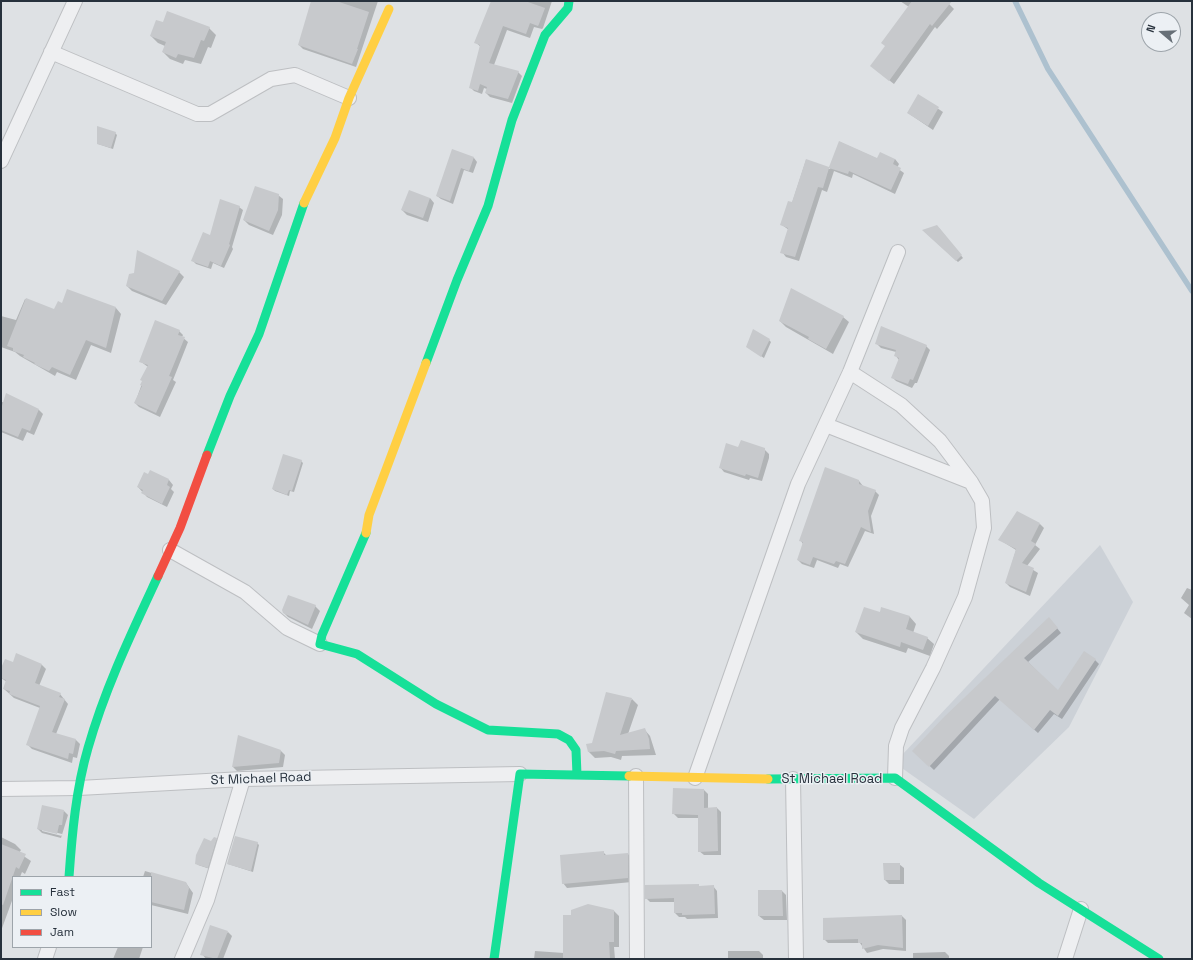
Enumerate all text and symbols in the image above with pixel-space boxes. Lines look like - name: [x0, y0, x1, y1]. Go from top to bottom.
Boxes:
- north arrow: [1141, 12, 1181, 52]
- text: N: [1143, 23, 1158, 34]
- street label: St Michael Road: [210, 769, 312, 789]
- street label: St Michael Road: [782, 771, 882, 787]
- legend: [12, 876, 152, 948]
- text: Fast: [50, 884, 75, 900]
- text: Slow: [50, 904, 77, 920]
- text: Jam: [50, 924, 74, 940]

